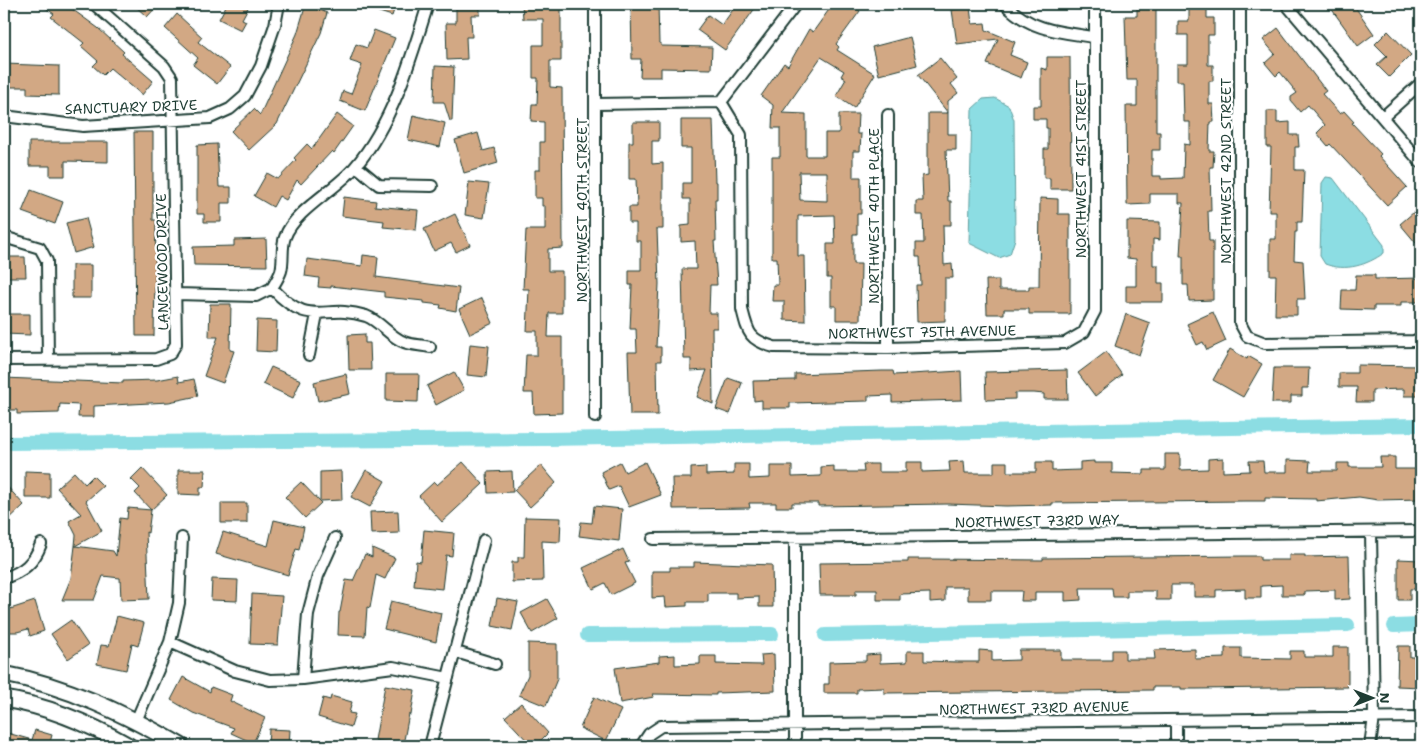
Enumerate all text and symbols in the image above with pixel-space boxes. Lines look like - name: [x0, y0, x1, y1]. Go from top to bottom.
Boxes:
- street label: NORTHWEST 42ND STREET: [1217, 78, 1235, 264]
- street label: NORTHWEST 41ST STREET: [1072, 79, 1090, 258]
- street label: SANCTUARY DRIVE: [64, 96, 198, 118]
- street label: NORTHWEST 40TH STREET: [573, 117, 591, 302]
- street label: NORTHWEST 40TH PLACE: [865, 128, 883, 304]
- street label: LANCEWOOD DRIVE: [152, 193, 172, 331]
- street label: NORTHWEST 75TH AVENUE: [828, 321, 1017, 343]
- street label: NORTHWEST 73RD WAY: [954, 511, 1120, 531]
- north arrow: [1348, 672, 1398, 722]
- text: N: [1376, 692, 1394, 704]
- street label: NORTHWEST 73RD AVENUE: [939, 697, 1129, 719]

